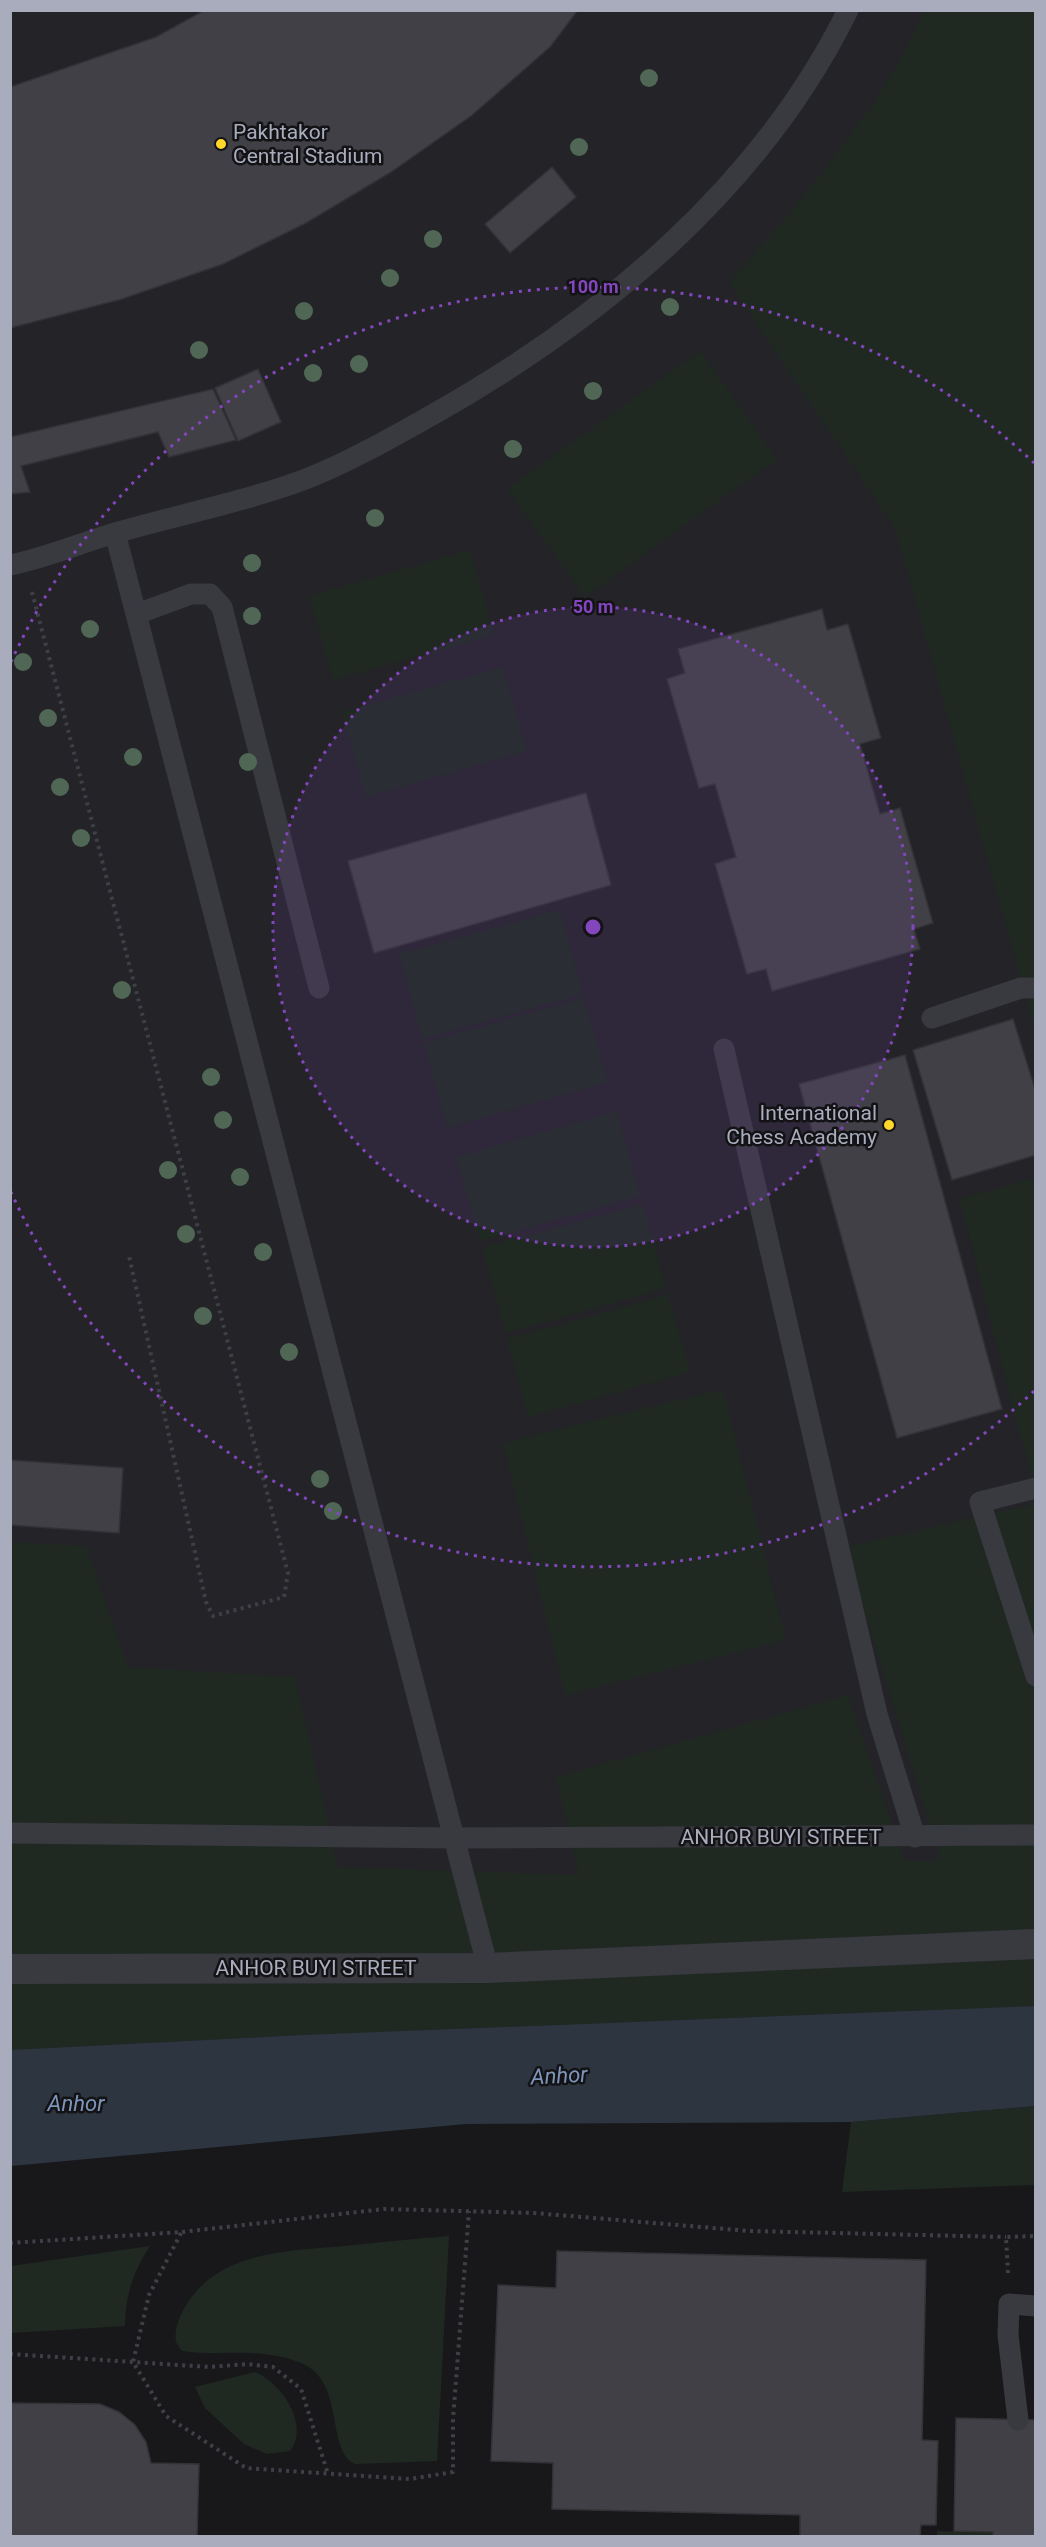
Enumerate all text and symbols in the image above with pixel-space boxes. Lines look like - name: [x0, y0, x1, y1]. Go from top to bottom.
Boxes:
- place label: Pakhtakor Central Stadium: [233, 120, 382, 168]
- marker: Pakhtakor Central Stadium: [214, 137, 228, 151]
- text: 100 m: [567, 276, 619, 297]
- text: 50 m: [573, 596, 613, 617]
- centre of rings: [583, 917, 603, 937]
- place label: International Chess Academy: [726, 1101, 877, 1149]
- marker: International Chess Academy: [882, 1118, 896, 1132]
- street label: ANHOR BUYI STREET: [680, 1825, 882, 1849]
- street label: ANHOR BUYI STREET: [215, 1956, 417, 1980]
- water label: Anhor: [529, 2061, 589, 2090]
- water label: Anhor: [47, 2091, 105, 2116]

